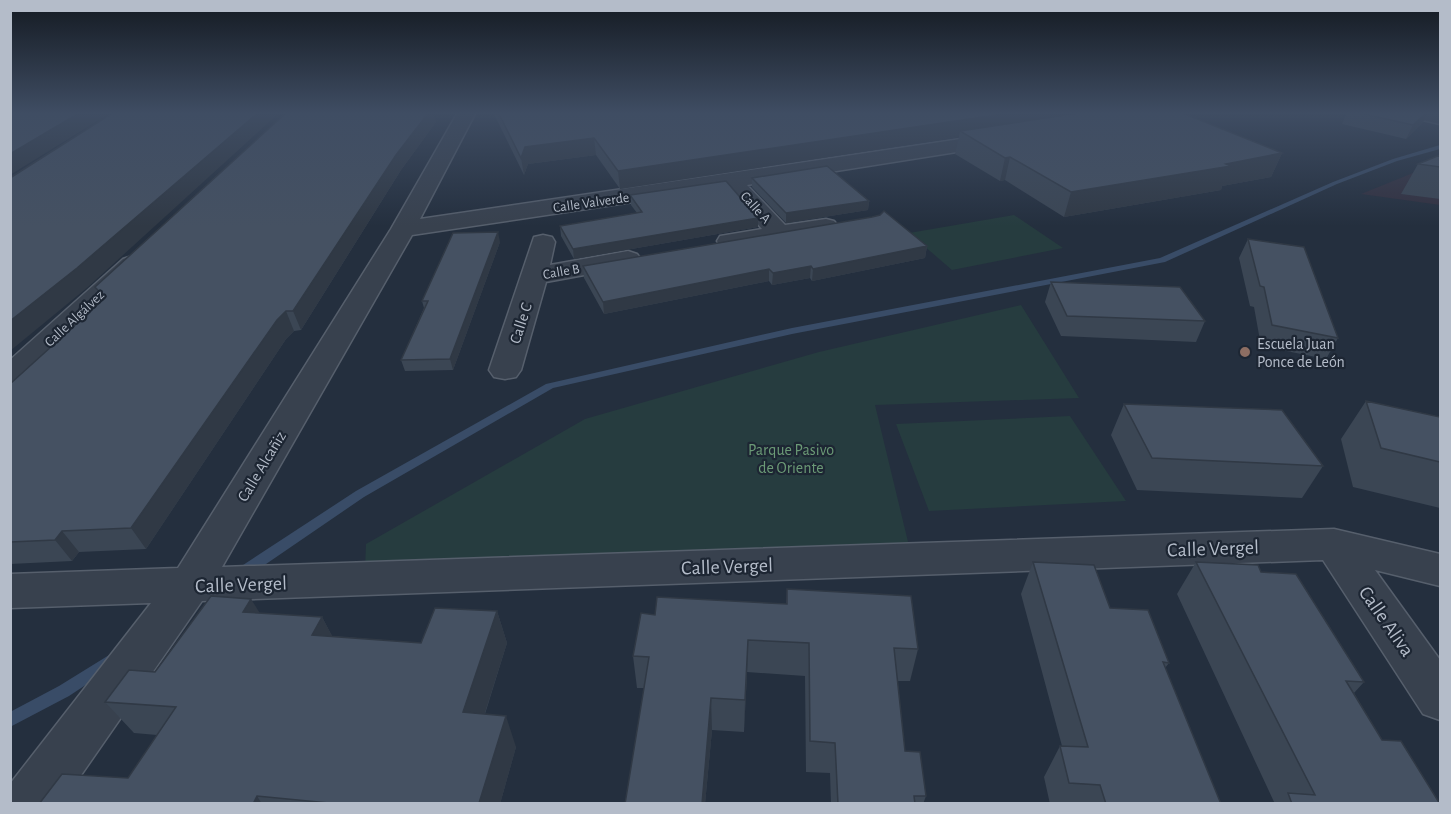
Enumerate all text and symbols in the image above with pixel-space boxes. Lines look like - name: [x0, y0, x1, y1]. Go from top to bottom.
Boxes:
- street label: Calle A: [737, 189, 773, 226]
- street label: Calle Valverde: [552, 191, 630, 215]
- street label: Calle B: [542, 262, 581, 282]
- street label: Calle Algálvez: [42, 288, 107, 350]
- street label: Calle C: [507, 301, 535, 346]
- place label: Escuela Juan Ponce de León: [1257, 336, 1345, 370]
- marker: Escuela Juan Ponce de León: [1238, 345, 1252, 359]
- street label: Calle Alcañiz: [235, 428, 289, 504]
- park label: Parque Pasivo de Oriente: [748, 442, 834, 476]
- street label: Calle Vergel: [1167, 537, 1259, 561]
- street label: Calle Vergel: [681, 555, 773, 579]
- street label: Calle Vergel: [195, 573, 287, 597]
- street label: Calle Aliva: [1355, 583, 1418, 660]

